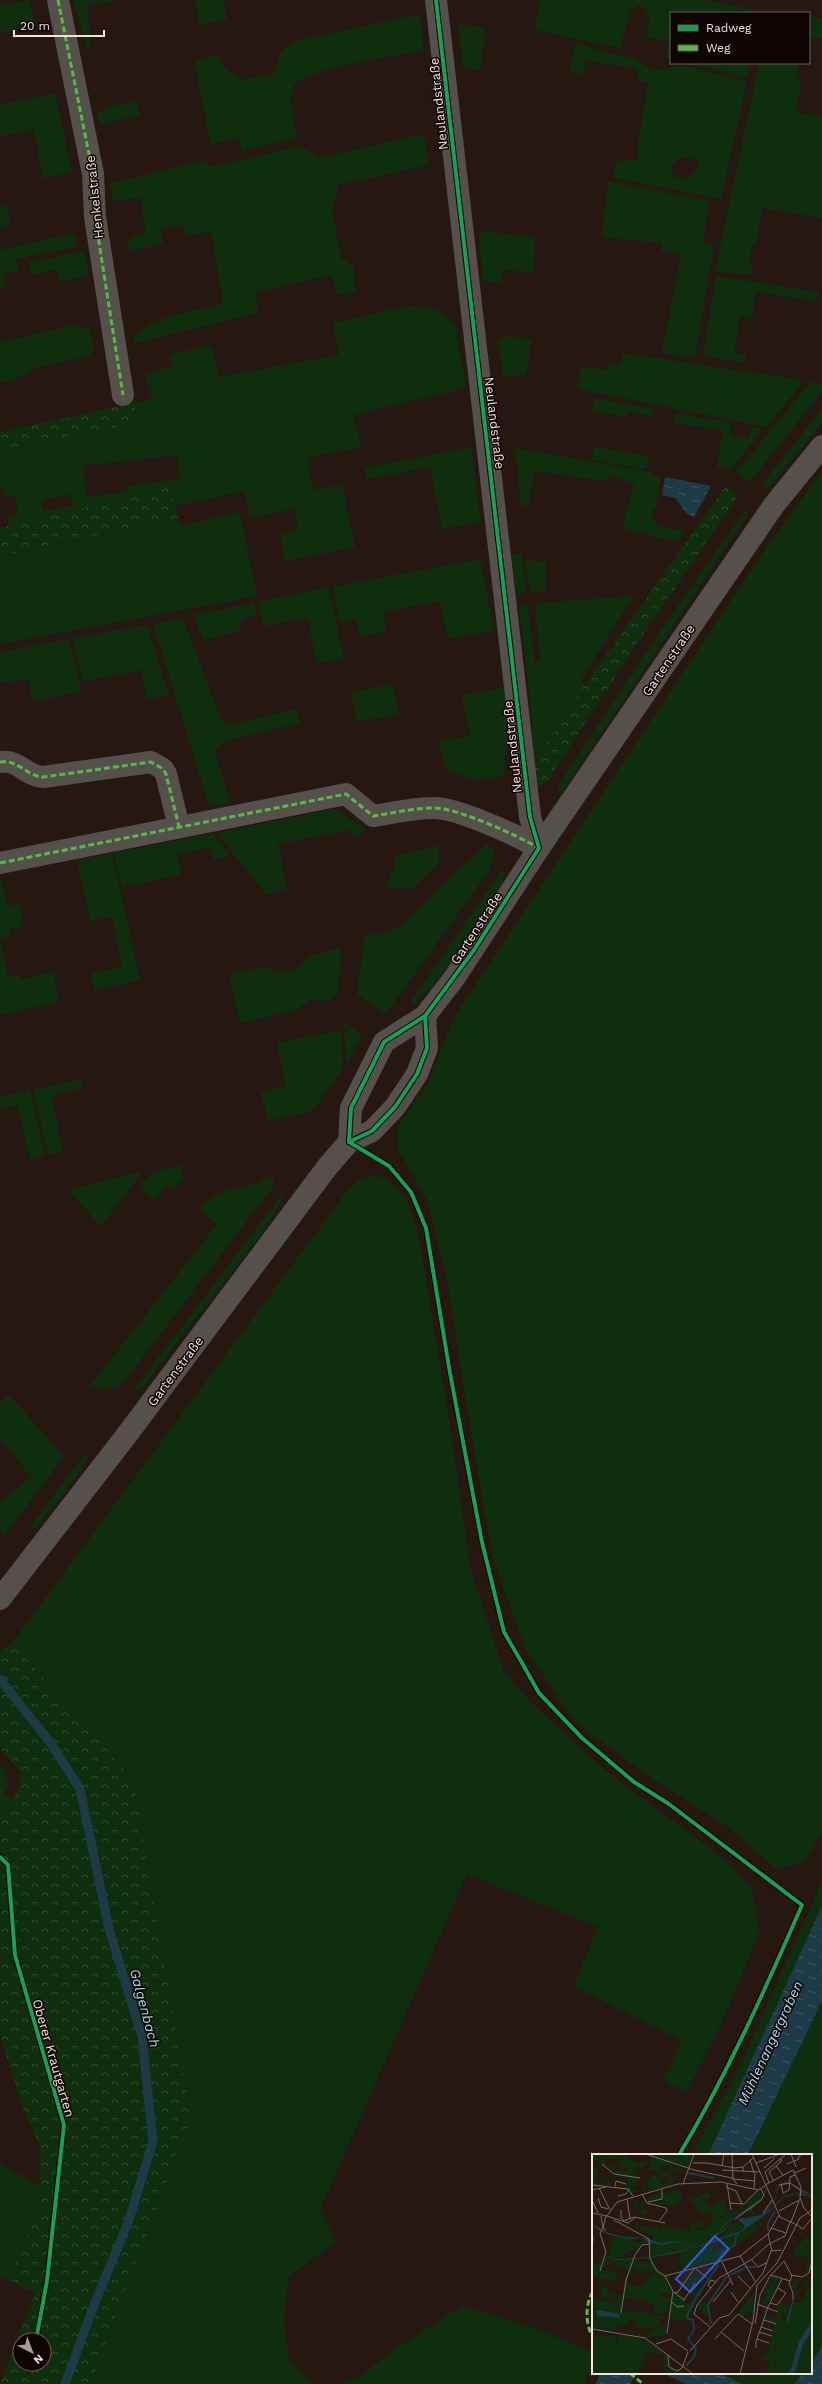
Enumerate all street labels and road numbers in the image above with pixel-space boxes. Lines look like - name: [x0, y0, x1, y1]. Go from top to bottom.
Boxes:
- street label: Neulandstraße: [426, 57, 451, 151]
- street label: Henkelstraße: [83, 154, 106, 239]
- street label: Neulandstraße: [481, 376, 508, 470]
- street label: Gartenstraße: [639, 622, 698, 699]
- street label: Neulandstraße: [500, 700, 525, 794]
- street label: Gartenstraße: [448, 889, 505, 967]
- street label: Gartenstraße: [144, 1334, 206, 1409]
- street label: Oberer Krautgarten: [29, 1997, 78, 2119]

